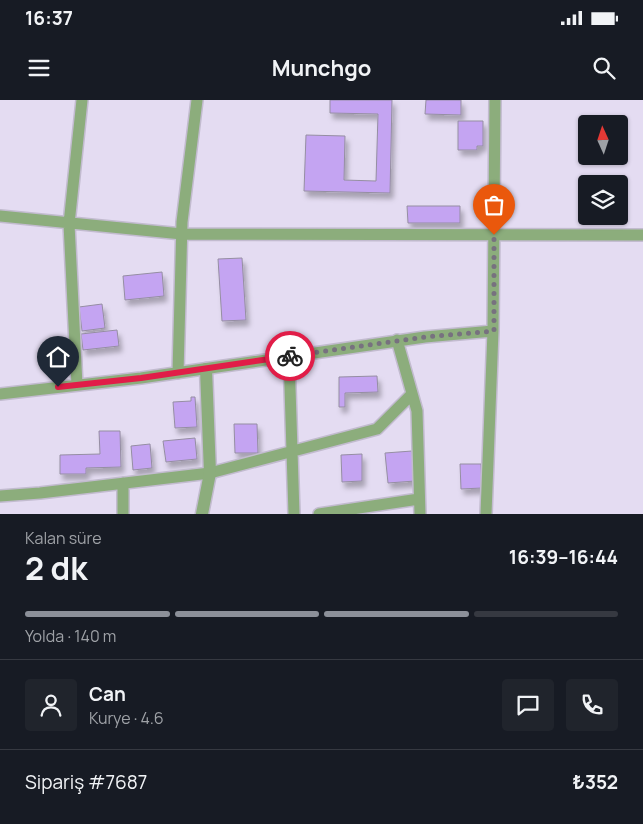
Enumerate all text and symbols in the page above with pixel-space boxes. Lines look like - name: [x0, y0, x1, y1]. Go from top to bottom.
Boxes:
- text: 16:37: [25, 5, 73, 31]
- text: Munchgo: [272, 53, 371, 83]
- icon: menu: [25, 54, 53, 82]
- icon: search: [590, 54, 618, 82]
- north arrow: [578, 115, 628, 165]
- map controls: [578, 115, 628, 225]
- button: layers: [578, 175, 628, 225]
- pin: [473, 184, 515, 235]
- icon: bag: [480, 191, 508, 219]
- courier: [265, 331, 315, 381]
- pin: [37, 336, 79, 387]
- icon: bike: [276, 342, 304, 370]
- icon: home: [44, 343, 72, 371]
- text: Kalan süre: [25, 527, 102, 549]
- text: 16:39–16:44: [509, 544, 618, 570]
- text: 2 dk: [25, 546, 87, 590]
- text: Yolda · 140 m: [25, 625, 116, 647]
- button: person: [25, 679, 77, 731]
- button: chat: [502, 679, 554, 731]
- button: phone: [566, 679, 618, 731]
- text: Can: [89, 681, 126, 707]
- text: Kurye · 4.6: [89, 707, 164, 729]
- text: Sipariş #7687: [25, 769, 147, 795]
- text: ₺352: [572, 769, 618, 795]

